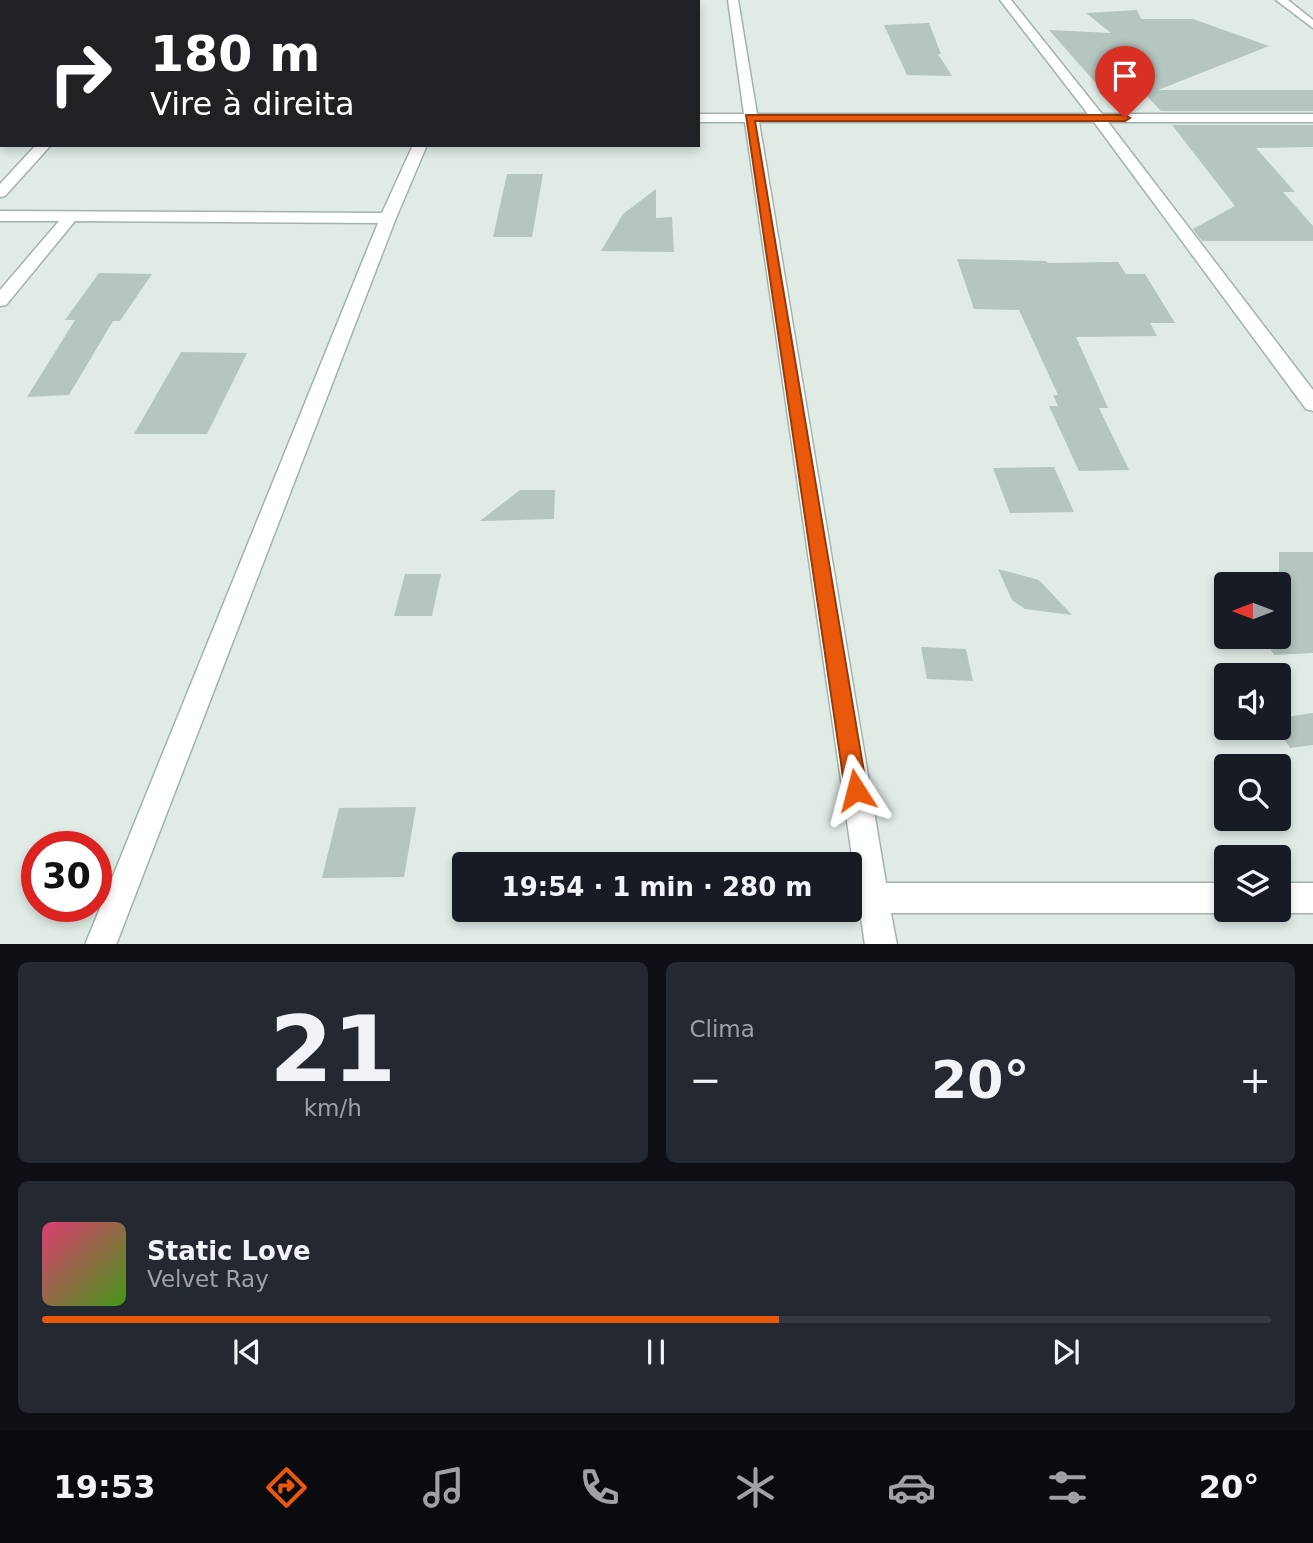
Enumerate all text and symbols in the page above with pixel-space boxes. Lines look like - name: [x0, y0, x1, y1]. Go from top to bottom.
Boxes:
- text: 180 m: [150, 26, 320, 83]
- icon: right: [35, 28, 126, 119]
- pin: [1095, 46, 1155, 118]
- icon: arrive: [1106, 57, 1144, 95]
- text: Vire à direita: [150, 85, 355, 123]
- north arrow: [1214, 572, 1292, 649]
- map controls: [1214, 572, 1291, 922]
- button: sound: [1214, 663, 1291, 740]
- position arrow: [819, 753, 893, 827]
- button: search: [1214, 754, 1291, 831]
- speed limit sign: 30: [21, 831, 112, 922]
- button: layers: [1214, 845, 1291, 922]
- text: 19:54 · 1 min · 280 m: [502, 872, 812, 902]
- text: 21: [269, 997, 396, 1102]
- text: Clima: [690, 1016, 755, 1042]
- text: 20°: [931, 1050, 1029, 1110]
- text: −: [690, 1058, 721, 1102]
- text: +: [1239, 1058, 1271, 1102]
- text: km/h: [304, 1095, 362, 1121]
- text: Static Love: [147, 1236, 311, 1266]
- text: Velvet Ray: [147, 1266, 269, 1292]
- icon: previous: [228, 1333, 266, 1371]
- icon: pause: [637, 1333, 675, 1371]
- icon: next: [1047, 1333, 1085, 1371]
- icon: directions: [262, 1463, 311, 1512]
- icon: music: [419, 1463, 468, 1512]
- icon: phone: [575, 1463, 624, 1512]
- icon: climate: [731, 1463, 780, 1512]
- icon: car: [887, 1463, 936, 1512]
- icon: filters: [1043, 1463, 1092, 1512]
- text: 19:53: [54, 1468, 155, 1506]
- text: 20°: [1199, 1468, 1259, 1506]

